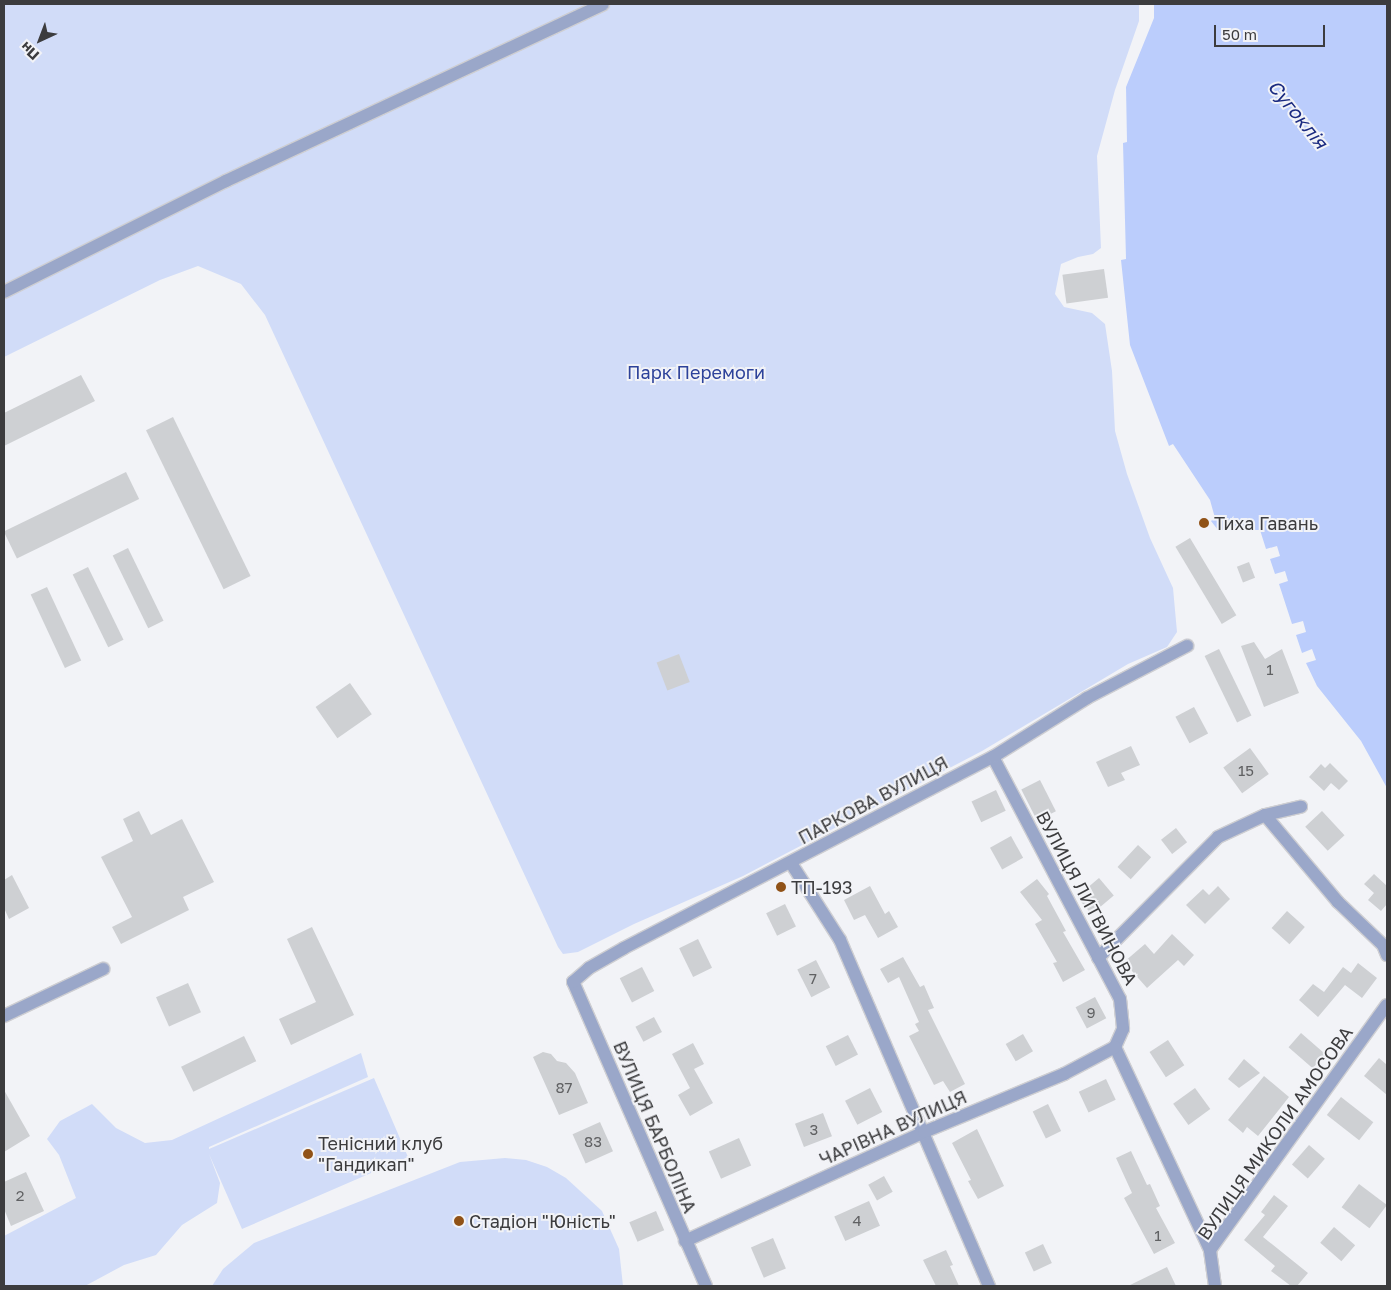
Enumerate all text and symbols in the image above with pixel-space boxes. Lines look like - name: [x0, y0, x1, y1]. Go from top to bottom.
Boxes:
- north arrow: [15, 15, 65, 65]
- scale bar: [1216, 15, 1327, 47]
- text: 50 m: [1222, 25, 1257, 43]
- text: Пн: [17, 39, 42, 64]
- water label: Сугоклія: [1263, 75, 1333, 153]
- park label: Парк Перемоги: [627, 361, 765, 383]
- place label: Тиха Гавань: [1214, 512, 1318, 534]
- marker: Тиха Гавань: [1198, 517, 1210, 529]
- house number: 1: [1266, 661, 1274, 679]
- street label: ПАРКОВА ВУЛИЦЯ: [795, 751, 951, 849]
- house number: 15: [1238, 762, 1254, 780]
- street label: ВУЛИЦЯ ЛИТВИНОВА: [1032, 807, 1142, 989]
- place label: ТП-193: [791, 876, 853, 898]
- marker: ТП-193: [775, 881, 787, 893]
- house number: 7: [809, 970, 817, 988]
- house number: 9: [1086, 1004, 1096, 1022]
- street label: ВУЛИЦЯ МИКОЛИ АМОСОВА: [1193, 1022, 1357, 1244]
- street label: ВУЛИЦЯ БАРБОЛІНА: [609, 1038, 701, 1216]
- house number: 87: [555, 1079, 573, 1097]
- street label: ЧАРІВНА ВУЛИЦЯ: [816, 1086, 970, 1170]
- house number: 3: [810, 1121, 818, 1139]
- place label: Тенісний клуб "Гандикап": [318, 1133, 443, 1176]
- house number: 83: [584, 1133, 602, 1151]
- marker: Тенісний клуб "Гандикап": [302, 1148, 314, 1160]
- house number: 2: [16, 1187, 24, 1205]
- place label: Стадіон "Юність": [469, 1210, 616, 1232]
- house number: 4: [852, 1212, 862, 1230]
- marker: Стадіон "Юність": [453, 1215, 465, 1227]
- house number: 1: [1154, 1227, 1162, 1245]

